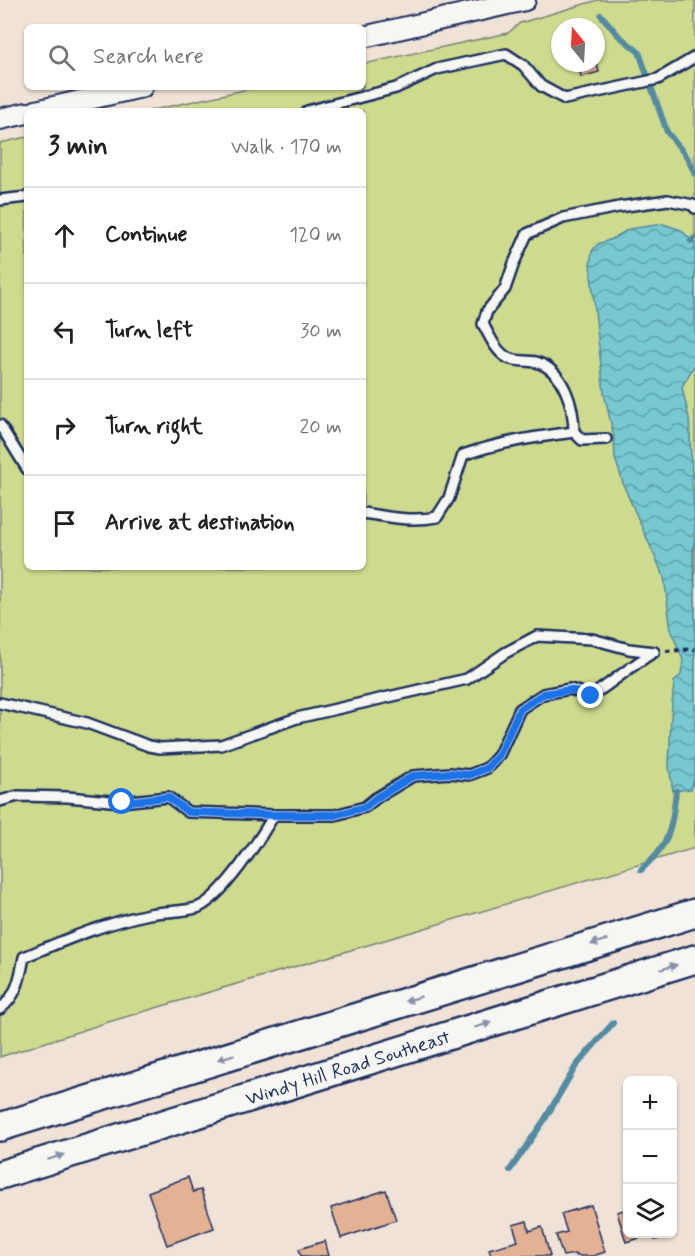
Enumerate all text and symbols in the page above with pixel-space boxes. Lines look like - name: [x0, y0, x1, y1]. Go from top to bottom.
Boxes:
- north arrow: [551, 18, 605, 72]
- search box: [24, 24, 366, 90]
- icon: search: [45, 41, 78, 74]
- text: Search here: [93, 43, 204, 71]
- text: 3 min: [48, 130, 108, 164]
- text: Walk · 170 m: [231, 134, 342, 161]
- icon: ahead: [48, 219, 81, 252]
- text: Continue: [105, 221, 187, 249]
- text: 120 m: [289, 222, 342, 249]
- icon: left: [48, 315, 81, 348]
- text: Turn left: [105, 317, 193, 345]
- text: 30 m: [300, 318, 342, 345]
- icon: right: [48, 411, 81, 444]
- text: Turn right: [105, 413, 203, 441]
- text: 20 m: [299, 414, 342, 441]
- icon: arrive: [48, 507, 81, 540]
- text: Arrive at destination: [105, 509, 295, 537]
- route end: [577, 682, 603, 708]
- route start: [108, 788, 134, 814]
- one-way arrow: [590, 938, 608, 947]
- one-way arrow: [660, 962, 678, 971]
- one-way arrow: [403, 995, 421, 1004]
- one-way arrow: [474, 1020, 492, 1029]
- street label: Windy Hill Road Southeast: [242, 1024, 454, 1113]
- one-way arrow: [217, 1053, 235, 1062]
- map controls: [623, 1076, 677, 1238]
- button: +: [623, 1076, 677, 1130]
- button: −: [623, 1130, 677, 1184]
- one-way arrow: [47, 1152, 65, 1161]
- button: layers: [623, 1184, 677, 1238]

